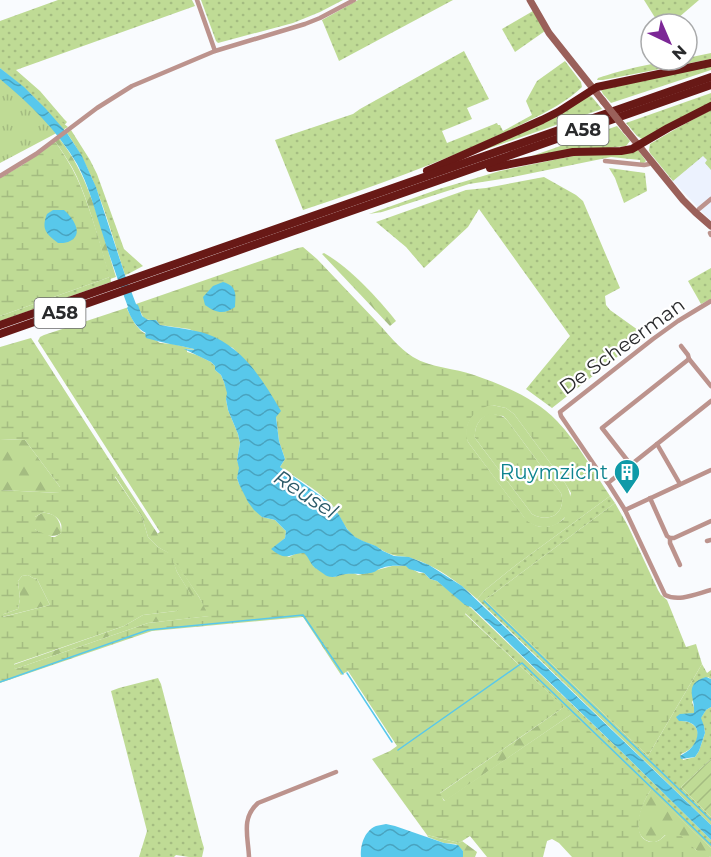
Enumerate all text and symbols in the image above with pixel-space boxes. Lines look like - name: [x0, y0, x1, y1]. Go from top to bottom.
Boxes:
- north arrow: [639, 12, 699, 72]
- text: N: [668, 41, 690, 64]
- road number: A58: [558, 115, 608, 145]
- street label: De Scheerman: [555, 292, 689, 400]
- road number: A58: [34, 298, 86, 328]
- building icon: Ruymzicht: [612, 457, 642, 495]
- place label: Ruymzicht: [500, 460, 608, 484]
- water label: Reusel: [270, 464, 343, 524]

